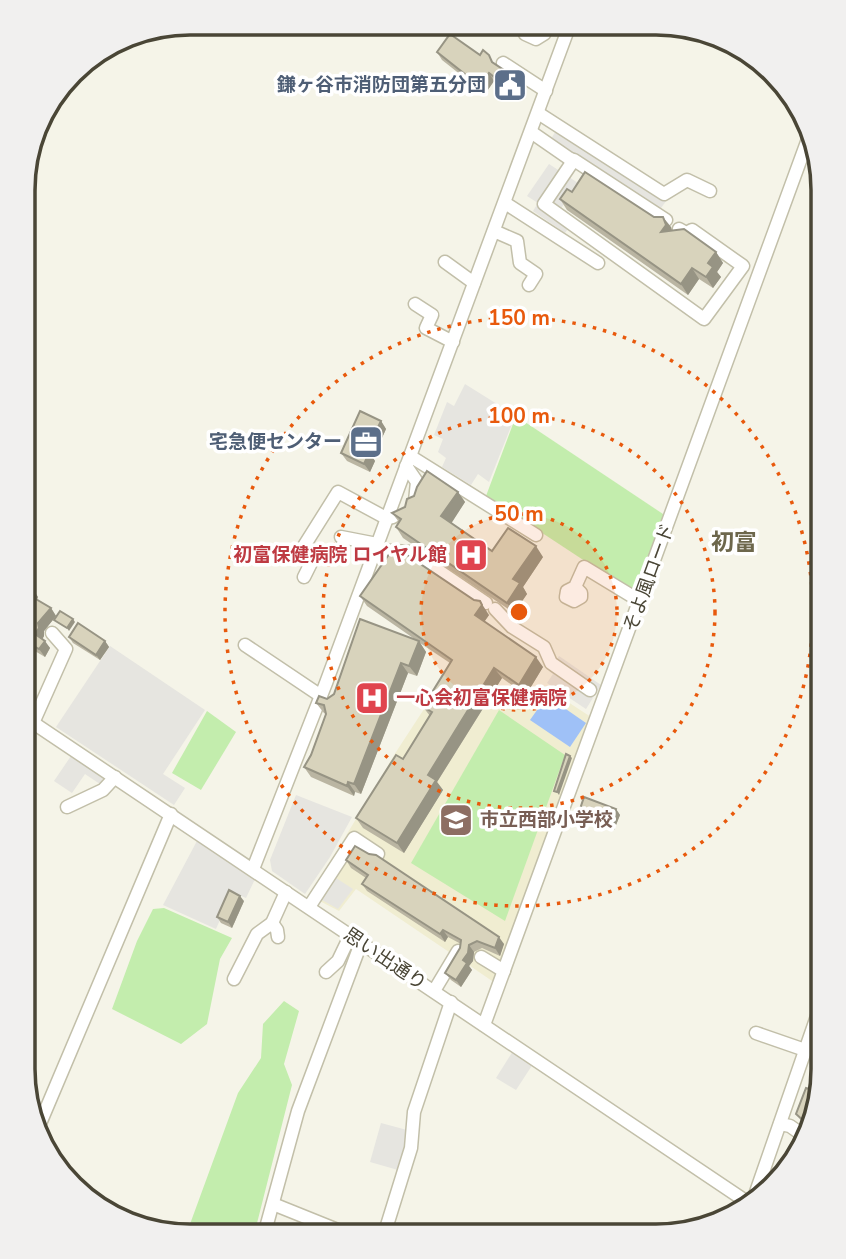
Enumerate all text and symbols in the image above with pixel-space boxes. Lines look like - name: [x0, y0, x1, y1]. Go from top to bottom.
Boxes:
- public building icon: 鎌ヶ谷市消防団第五分団: [491, 66, 529, 104]
- place label: 鎌ヶ谷市消防団第五分団: [276, 72, 486, 98]
- text: 150 m: [488, 304, 550, 332]
- text: 100 m: [488, 402, 550, 430]
- office icon: 宅急便センター: [347, 423, 385, 461]
- place label: 宅急便センター: [209, 429, 342, 455]
- text: 50 m: [494, 500, 544, 528]
- street label: そよ風ロード: [617, 520, 681, 636]
- district label: 初富: [711, 527, 757, 558]
- hospital icon: 初富保健病院 ロイヤル館: [452, 536, 490, 574]
- place label: 初富保健病院 ロイヤル館: [233, 542, 447, 568]
- centre of rings: [507, 600, 531, 624]
- hospital icon: 一心会初富保健病院: [353, 679, 391, 717]
- place label: 一心会初富保健病院: [396, 685, 567, 711]
- school or university icon: 市立西部小学校: [437, 801, 475, 839]
- place label: 市立西部小学校: [480, 807, 613, 833]
- street label: 思い出通り: [338, 922, 432, 996]

